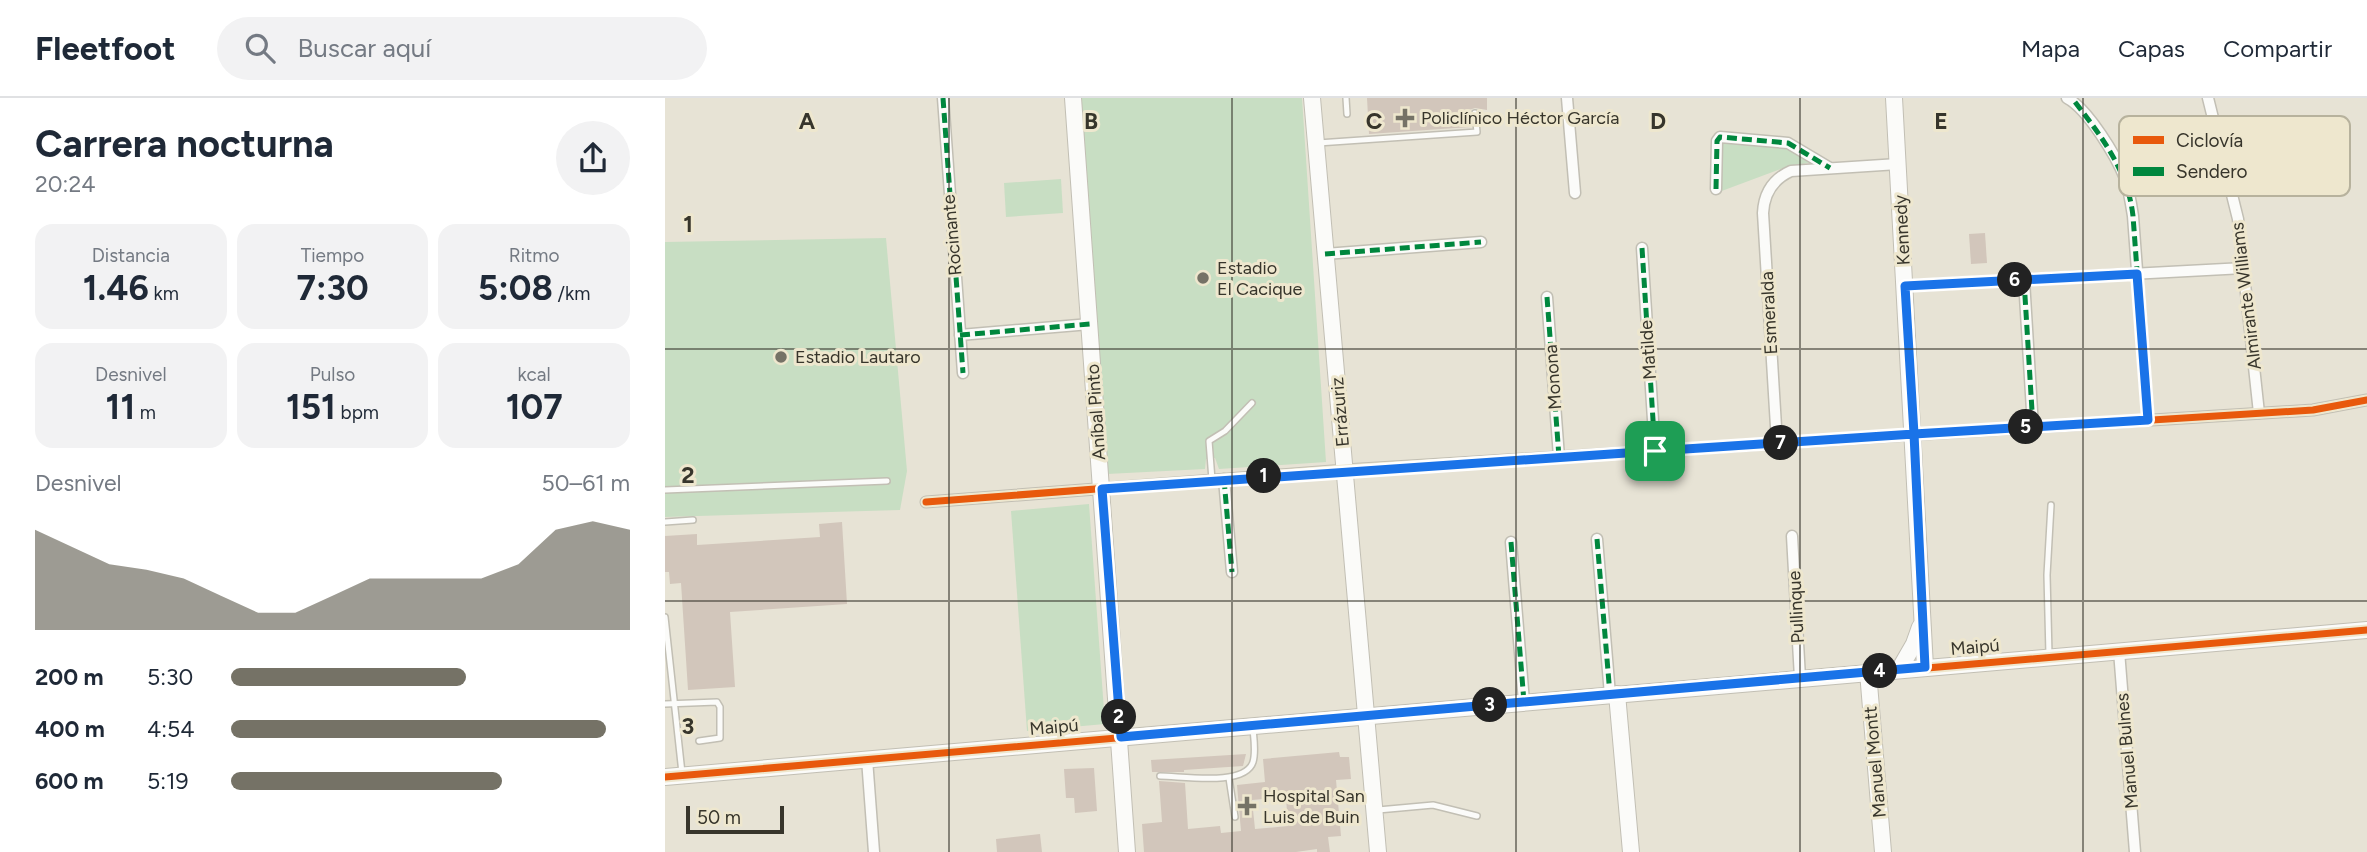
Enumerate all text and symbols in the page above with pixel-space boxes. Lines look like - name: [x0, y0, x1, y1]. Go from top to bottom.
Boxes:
- search box: [217, 17, 707, 80]
- text: Fleetfoot: [35, 29, 175, 68]
- icon: search: [241, 29, 279, 67]
- text: Buscar aquí: [297, 32, 431, 64]
- text: Mapa: [2021, 34, 2080, 63]
- text: Capas: [2118, 34, 2185, 63]
- text: Compartir: [2223, 34, 2332, 63]
- text: A: [799, 107, 816, 135]
- text: B: [1084, 107, 1098, 135]
- text: C: [1366, 107, 1383, 135]
- place label: Policlínico Héctor García: [1421, 107, 1619, 129]
- text: D: [1650, 107, 1666, 135]
- text: E: [1934, 107, 1948, 135]
- marker: Policlínico Héctor García: [1395, 108, 1415, 128]
- legend: [2119, 116, 2350, 196]
- text: Carrera nocturna: [35, 121, 334, 167]
- button: share: [556, 121, 630, 195]
- text: Ciclovía: [2176, 129, 2243, 152]
- text: Sendero: [2176, 160, 2248, 183]
- text: 20:24: [35, 170, 96, 198]
- street label: Rocinante: [937, 193, 967, 277]
- street label: Kennedy: [1889, 194, 1915, 266]
- text: 1: [683, 210, 693, 238]
- street label: Almirante Williams: [2226, 221, 2266, 371]
- text: Distancia: [92, 244, 170, 267]
- text: Tiempo: [301, 244, 364, 267]
- text: Ritmo: [509, 244, 560, 267]
- place label: Estadio El Cacique: [1217, 257, 1303, 300]
- pin: 6: [1997, 262, 2033, 298]
- text: 1.46: [83, 267, 149, 309]
- text: 7:30: [296, 267, 369, 309]
- text: 5:08: [478, 267, 553, 309]
- text: 6: [2009, 268, 2020, 291]
- marker: Estadio El Cacique: [1195, 270, 1211, 286]
- street label: Esmeralda: [1756, 271, 1782, 355]
- text: km: [149, 282, 179, 305]
- text: /km: [553, 282, 590, 305]
- street label: Matilde: [1635, 319, 1661, 381]
- street label: Monona: [1540, 344, 1566, 410]
- place label: Estadio Lautaro: [795, 346, 921, 368]
- marker: Estadio Lautaro: [773, 349, 789, 365]
- text: Desnivel: [95, 363, 167, 386]
- text: Pulso: [310, 363, 355, 386]
- text: kcal: [518, 363, 551, 386]
- street label: Aníbal Pinto: [1082, 363, 1110, 461]
- street label: Errázuriz: [1326, 376, 1354, 448]
- text: 11: [106, 386, 135, 428]
- text: 151: [286, 386, 336, 428]
- text: 107: [506, 386, 563, 428]
- text: m: [135, 401, 156, 424]
- text: bpm: [336, 401, 379, 424]
- pin: 5: [2009, 410, 2043, 444]
- text: 5: [2020, 415, 2031, 438]
- pin: [1625, 421, 1685, 481]
- pin: 7: [1763, 426, 1799, 460]
- text: 7: [1775, 431, 1786, 454]
- icon: arrive: [1636, 432, 1674, 470]
- pin: 1: [1247, 458, 1281, 494]
- text: 2: [681, 461, 695, 489]
- text: 1: [1259, 464, 1268, 487]
- text: Desnivel: [35, 469, 122, 497]
- text: 50–61 m: [542, 469, 630, 497]
- street label: Pullinque: [1783, 570, 1809, 644]
- street label: Maipú: [1949, 634, 2001, 660]
- pin: 4: [1863, 654, 1897, 688]
- text: 4: [1873, 659, 1886, 682]
- text: 200 m: [35, 663, 104, 691]
- text: 5:30: [147, 663, 193, 691]
- pin: 3: [1473, 688, 1507, 722]
- street label: Manuel Bulnes: [2111, 692, 2143, 810]
- text: 3: [1484, 693, 1495, 716]
- pin: 2: [1101, 700, 1137, 734]
- text: 2: [1113, 705, 1124, 728]
- street label: Manuel Montt: [1859, 705, 1891, 819]
- text: 3: [682, 712, 694, 740]
- street label: Maipú: [1028, 714, 1080, 740]
- text: 400 m: [35, 715, 105, 743]
- text: 4:54: [147, 715, 195, 743]
- text: 600 m: [35, 767, 104, 795]
- text: 5:19: [147, 767, 189, 795]
- place label: Hospital San Luis de Buin: [1263, 785, 1365, 828]
- marker: Hospital San Luis de Buin: [1237, 796, 1257, 816]
- scale bar: [686, 803, 784, 835]
- text: 50 m: [697, 806, 741, 829]

